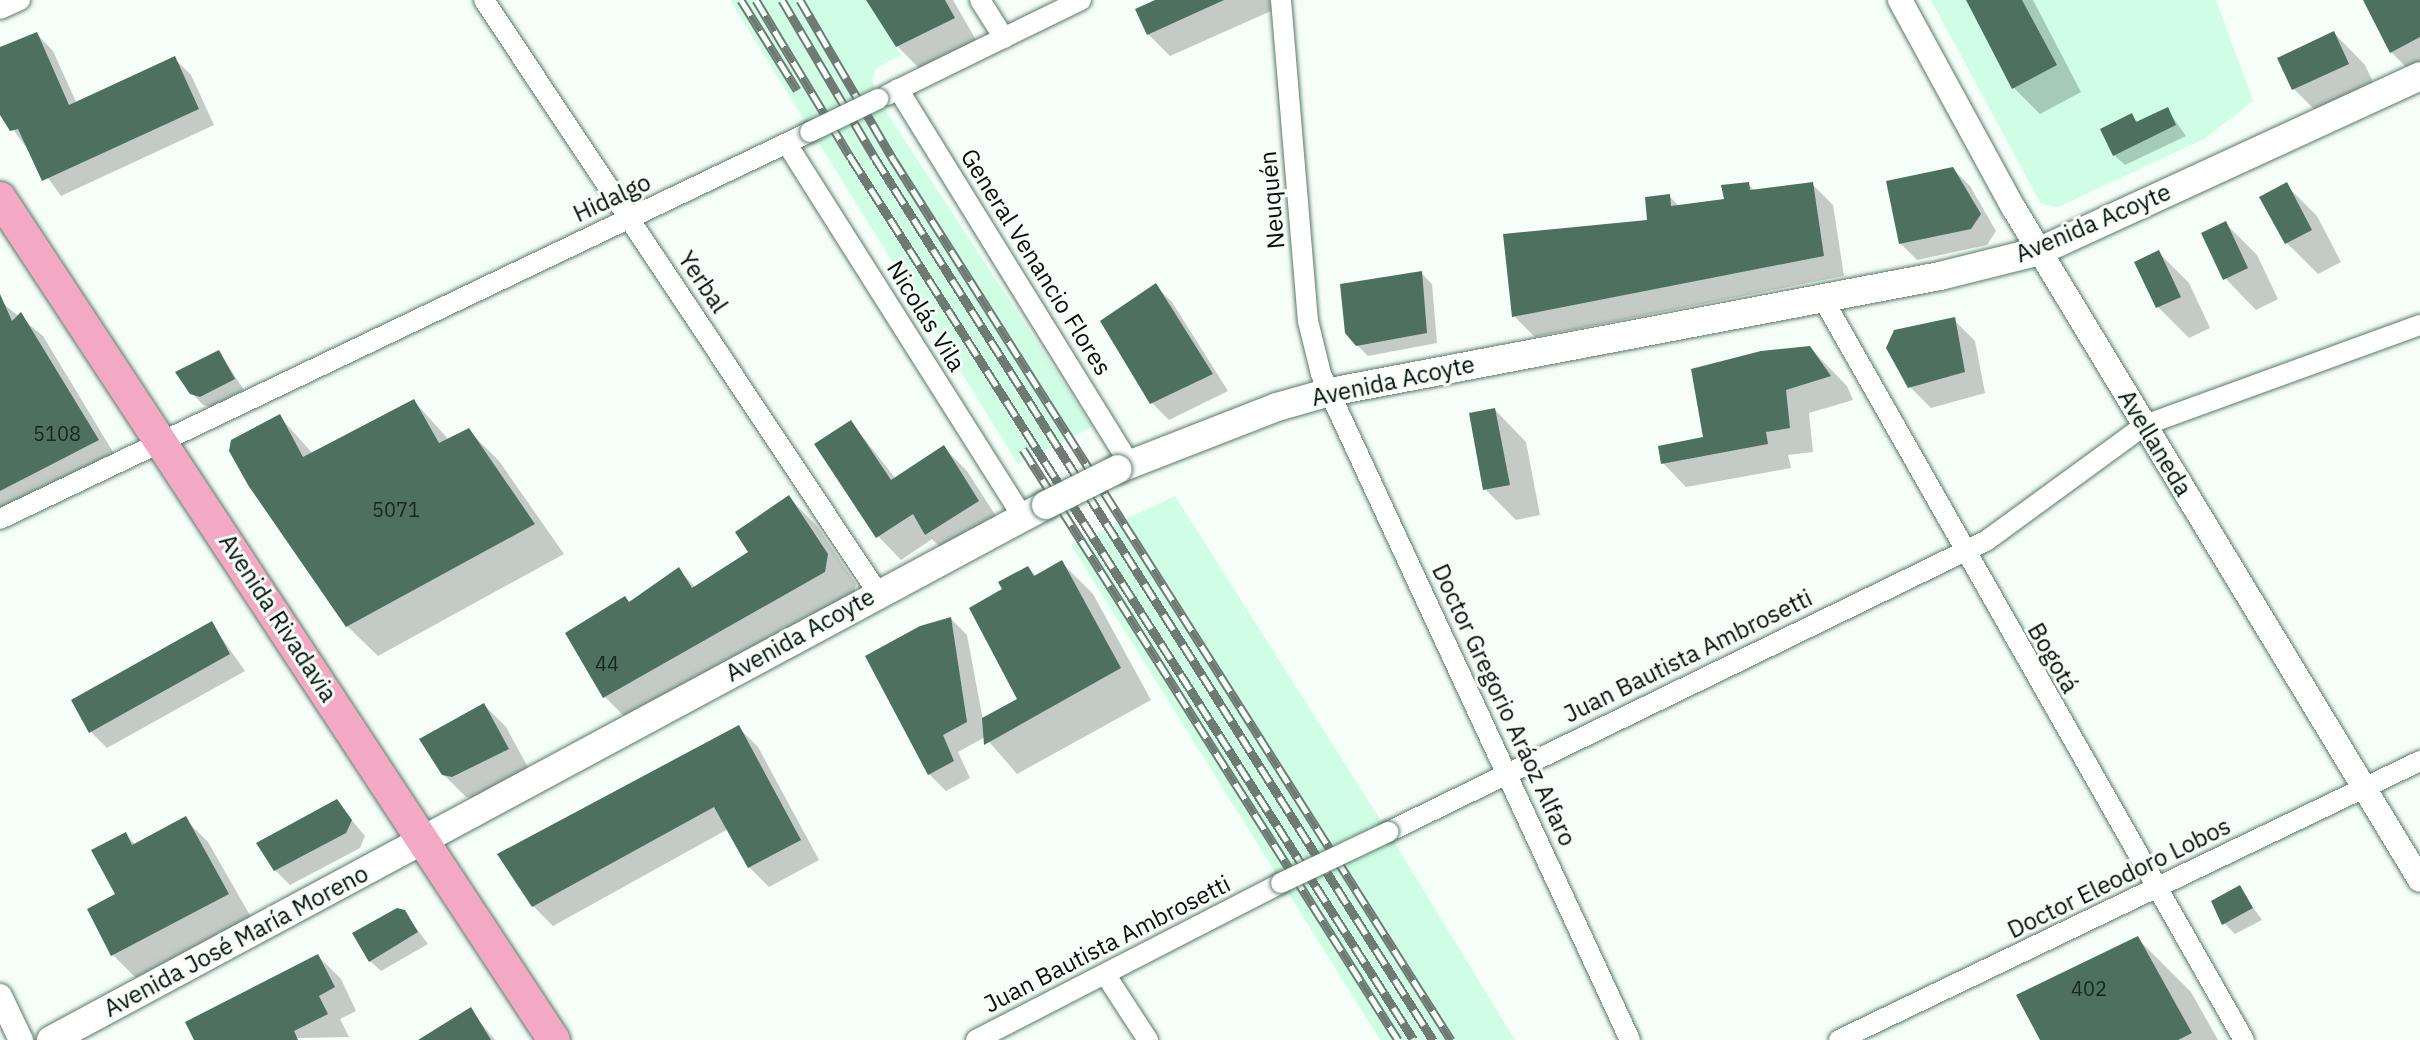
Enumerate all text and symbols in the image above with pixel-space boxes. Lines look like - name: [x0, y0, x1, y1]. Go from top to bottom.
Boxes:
- street label: General Venancio Flores: [954, 143, 1118, 381]
- street label: Neuquén: [1253, 150, 1291, 250]
- street label: Hidalgo: [569, 168, 655, 228]
- street label: Avenida Acoyte: [2011, 177, 2175, 269]
- street label: Yerbal: [672, 246, 734, 318]
- street label: Nicolás Vila: [881, 255, 971, 377]
- street label: Avenida Acoyte: [1309, 350, 1477, 412]
- street label: Avellaneda: [2112, 385, 2198, 501]
- house number: 5108: [33, 421, 81, 445]
- house number: 5071: [372, 497, 420, 521]
- street label: Avenida Rivadavia: [213, 529, 343, 707]
- street label: Doctor Gregorio Aráoz Alfaro: [1426, 559, 1582, 851]
- street label: Avenida Acoyte: [720, 582, 880, 688]
- street label: Juan Bautista Ambrosetti: [1559, 583, 1817, 729]
- street label: Bogotá: [2021, 618, 2085, 698]
- house number: 44: [595, 651, 619, 675]
- street label: Doctor Eleodoro Lobos: [2003, 811, 2235, 945]
- street label: Avenida José María Moreno: [99, 859, 373, 1023]
- street label: Juan Bautista Ambrosetti: [979, 869, 1235, 1019]
- house number: 402: [2071, 976, 2107, 1000]

